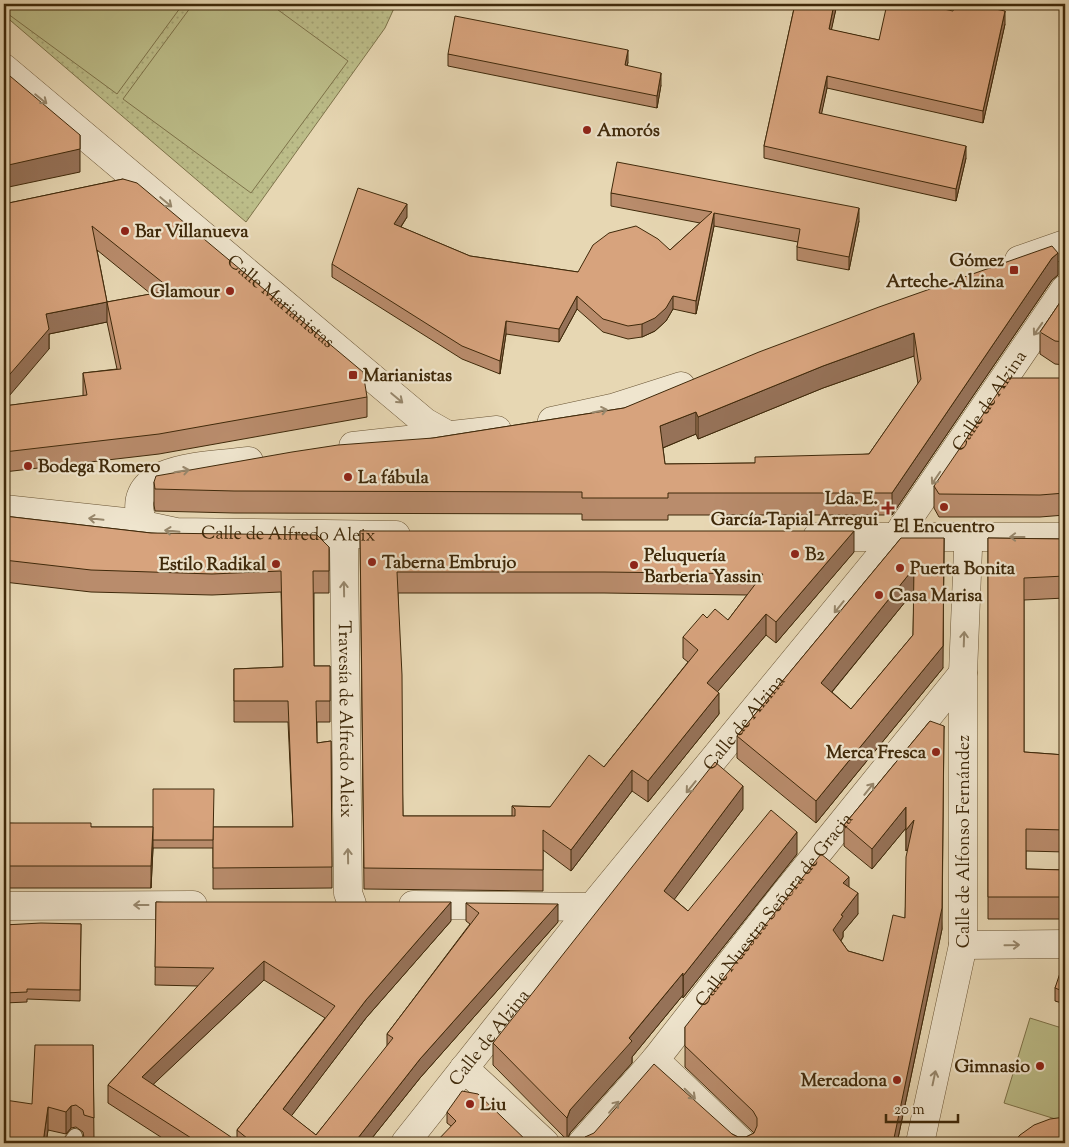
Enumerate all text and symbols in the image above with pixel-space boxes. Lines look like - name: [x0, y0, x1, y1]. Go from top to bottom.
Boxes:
- one-way arrow: [35, 93, 48, 104]
- place label: Amorós: [597, 119, 660, 145]
- marker: Amorós: [581, 124, 593, 136]
- one-way arrow: [160, 197, 173, 208]
- place label: Bar Villanueva: [135, 220, 249, 246]
- marker: Bar Villanueva: [119, 225, 131, 237]
- street label: Calle Marianistas: [220, 249, 339, 356]
- place label: Gómez Arteche-Alzina: [886, 249, 1005, 296]
- marker: Gómez Arteche-Alzina: [1008, 264, 1020, 276]
- place label: Glamour: [150, 280, 220, 306]
- marker: Glamour: [224, 285, 236, 297]
- one-way arrow: [1032, 321, 1042, 335]
- street label: Calle de Alzina: [947, 346, 1034, 458]
- place label: Marianistas: [363, 364, 452, 390]
- marker: Marianistas: [347, 369, 359, 381]
- one-way arrow: [391, 392, 404, 404]
- one-way arrow: [591, 406, 607, 415]
- place label: Bodega Romero: [38, 455, 161, 481]
- marker: Bodega Romero: [22, 460, 34, 472]
- one-way arrow: [174, 465, 190, 475]
- place label: La fábula: [358, 466, 430, 492]
- one-way arrow: [931, 470, 941, 484]
- marker: La fábula: [342, 471, 354, 483]
- place label: Lda. E. García-Tapial Arregui: [711, 487, 879, 534]
- marker: El Encuentro: [938, 501, 950, 513]
- marker: Lda. E. García-Tapial Arregui: [882, 502, 894, 514]
- one-way arrow: [88, 514, 104, 524]
- place label: El Encuentro: [893, 515, 995, 541]
- street label: Calle de Alfredo Aleix: [201, 521, 376, 550]
- one-way arrow: [164, 526, 180, 536]
- one-way arrow: [1009, 532, 1025, 542]
- place label: B2: [805, 543, 825, 569]
- place label: Peluquería Barberia Yassin: [644, 544, 762, 591]
- marker: B2: [789, 548, 801, 560]
- place label: Taberna Embrujo: [382, 551, 517, 577]
- place label: Estilo Radikal: [159, 553, 267, 579]
- marker: Taberna Embrujo: [366, 556, 378, 568]
- place label: Puerta Bonita: [910, 557, 1016, 583]
- marker: Estilo Radikal: [270, 558, 282, 570]
- marker: Peluquería Barberia Yassin: [628, 559, 640, 571]
- marker: Puerta Bonita: [894, 562, 906, 574]
- one-way arrow: [339, 581, 349, 598]
- place label: Casa Marisa: [889, 584, 983, 610]
- marker: Casa Marisa: [873, 589, 885, 601]
- one-way arrow: [833, 600, 844, 613]
- street label: Travesía de Alfredo Aleix: [330, 620, 358, 818]
- one-way arrow: [959, 631, 969, 648]
- street label: Calle de Alzina: [698, 670, 793, 777]
- street label: Calle de Alfonso Fernández: [952, 735, 978, 948]
- place label: Merca Fresca: [826, 741, 927, 767]
- marker: Merca Fresca: [930, 746, 942, 758]
- one-way arrow: [685, 780, 696, 793]
- one-way arrow: [864, 783, 875, 796]
- street label: Calle Nuestra Señora de Gracia: [690, 808, 860, 1014]
- one-way arrow: [343, 848, 353, 864]
- one-way arrow: [133, 900, 149, 910]
- one-way arrow: [1003, 940, 1019, 950]
- street label: Calle de Alzina: [444, 984, 537, 1093]
- place label: Gimnasio: [954, 1055, 1030, 1081]
- marker: Gimnasio: [1034, 1060, 1046, 1072]
- place label: Mercadona: [801, 1069, 888, 1095]
- one-way arrow: [930, 1071, 939, 1087]
- marker: Mercadona: [891, 1074, 903, 1086]
- one-way arrow: [684, 1088, 696, 1100]
- scale bar: [886, 1092, 959, 1124]
- place label: Liu: [480, 1093, 507, 1119]
- marker: Liu: [464, 1098, 476, 1110]
- one-way arrow: [608, 1100, 620, 1113]
- text: 20 m: [894, 1100, 925, 1121]

